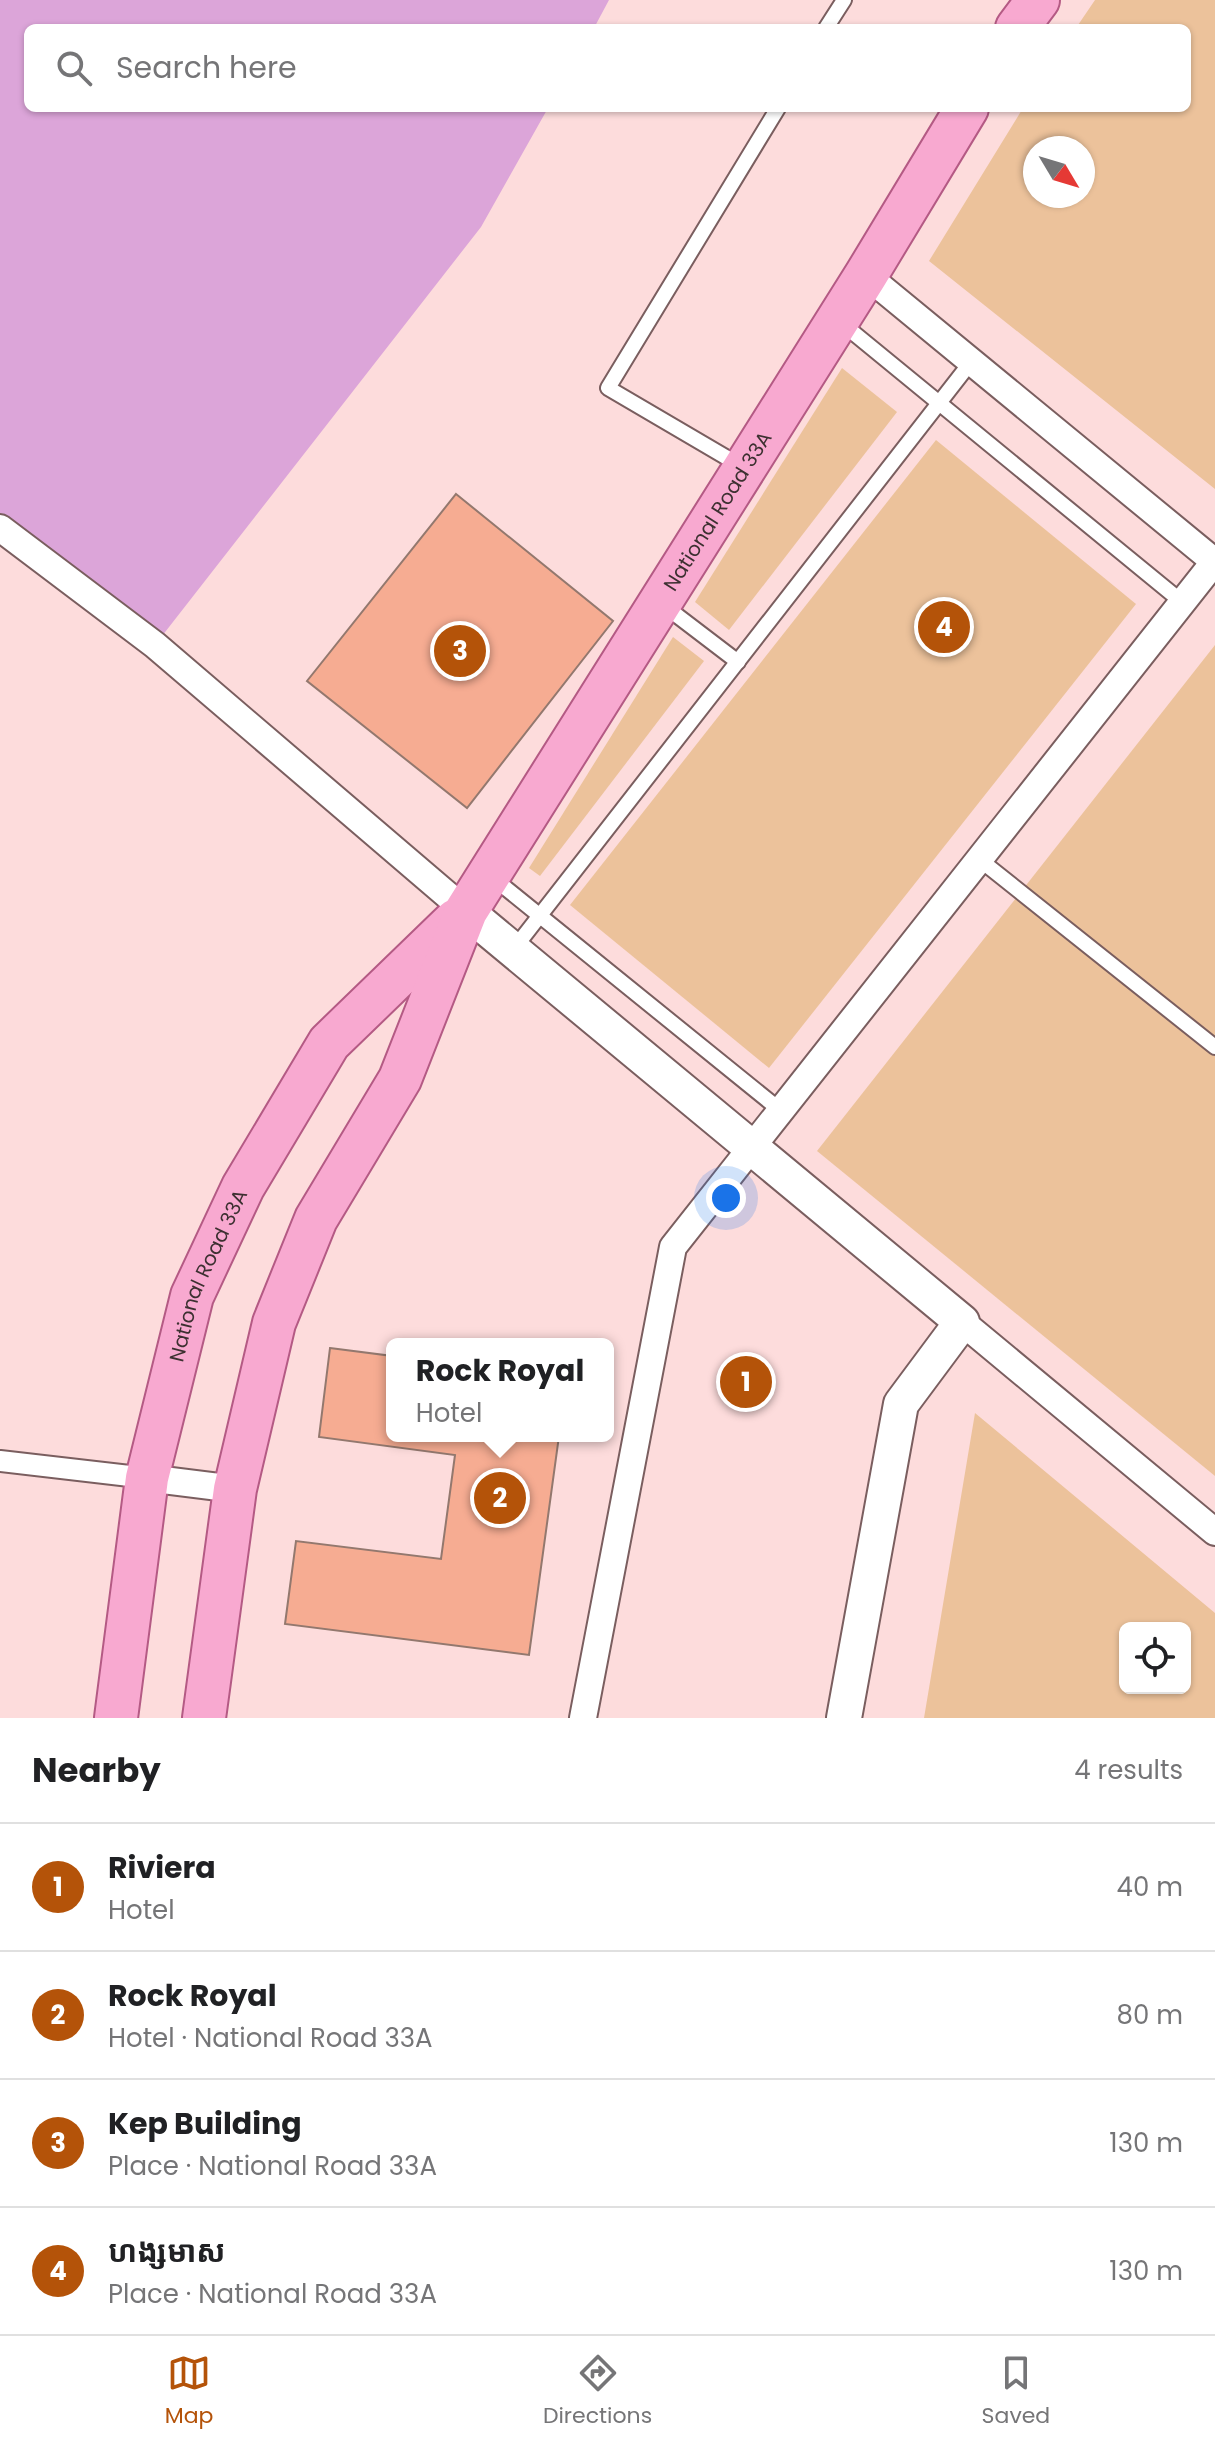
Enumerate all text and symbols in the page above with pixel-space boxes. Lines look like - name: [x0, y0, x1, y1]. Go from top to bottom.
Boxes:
- search box: [24, 24, 1191, 112]
- icon: search: [52, 46, 96, 90]
- text: Search here: [116, 46, 297, 89]
- north arrow: [1023, 136, 1095, 208]
- street label: National Road 33A: [657, 426, 778, 596]
- pin: 4: [918, 597, 970, 657]
- pin: 3: [434, 621, 486, 681]
- your location: [706, 1178, 746, 1218]
- street label: National Road 33A: [162, 1185, 254, 1365]
- popup: [386, 1338, 614, 1442]
- text: Rock Royal: [416, 1349, 584, 1392]
- pin: 1: [720, 1352, 772, 1412]
- text: Hotel: [416, 1395, 482, 1431]
- pin: 2: [474, 1468, 526, 1528]
- map controls: [1119, 1622, 1191, 1694]
- button: locate: [1119, 1622, 1191, 1694]
- text: Nearby: [32, 1746, 161, 1794]
- text: 4 results: [1074, 1752, 1183, 1788]
- text: Riviera: [108, 1846, 216, 1889]
- text: 1: [53, 1869, 63, 1905]
- text: 40 m: [1117, 1869, 1183, 1905]
- text: Hotel: [108, 1892, 175, 1928]
- text: Rock Royal: [108, 1974, 277, 2017]
- text: 2: [51, 1997, 65, 2033]
- text: 80 m: [1117, 1997, 1183, 2033]
- text: Hotel · National Road 33A: [108, 2020, 433, 2056]
- text: Kep Building: [108, 2102, 302, 2145]
- text: 3: [50, 2125, 66, 2161]
- text: 130 m: [1109, 2125, 1183, 2161]
- text: Place · National Road 33A: [108, 2148, 437, 2184]
- text: ហង្សមាស: [108, 2230, 225, 2273]
- text: 4: [49, 2253, 67, 2289]
- text: 130 m: [1109, 2253, 1183, 2289]
- text: Place · National Road 33A: [108, 2276, 437, 2312]
- tab: Map: [165, 2351, 213, 2432]
- tab: Directions: [543, 2351, 652, 2432]
- tab: Saved: [982, 2351, 1050, 2432]

